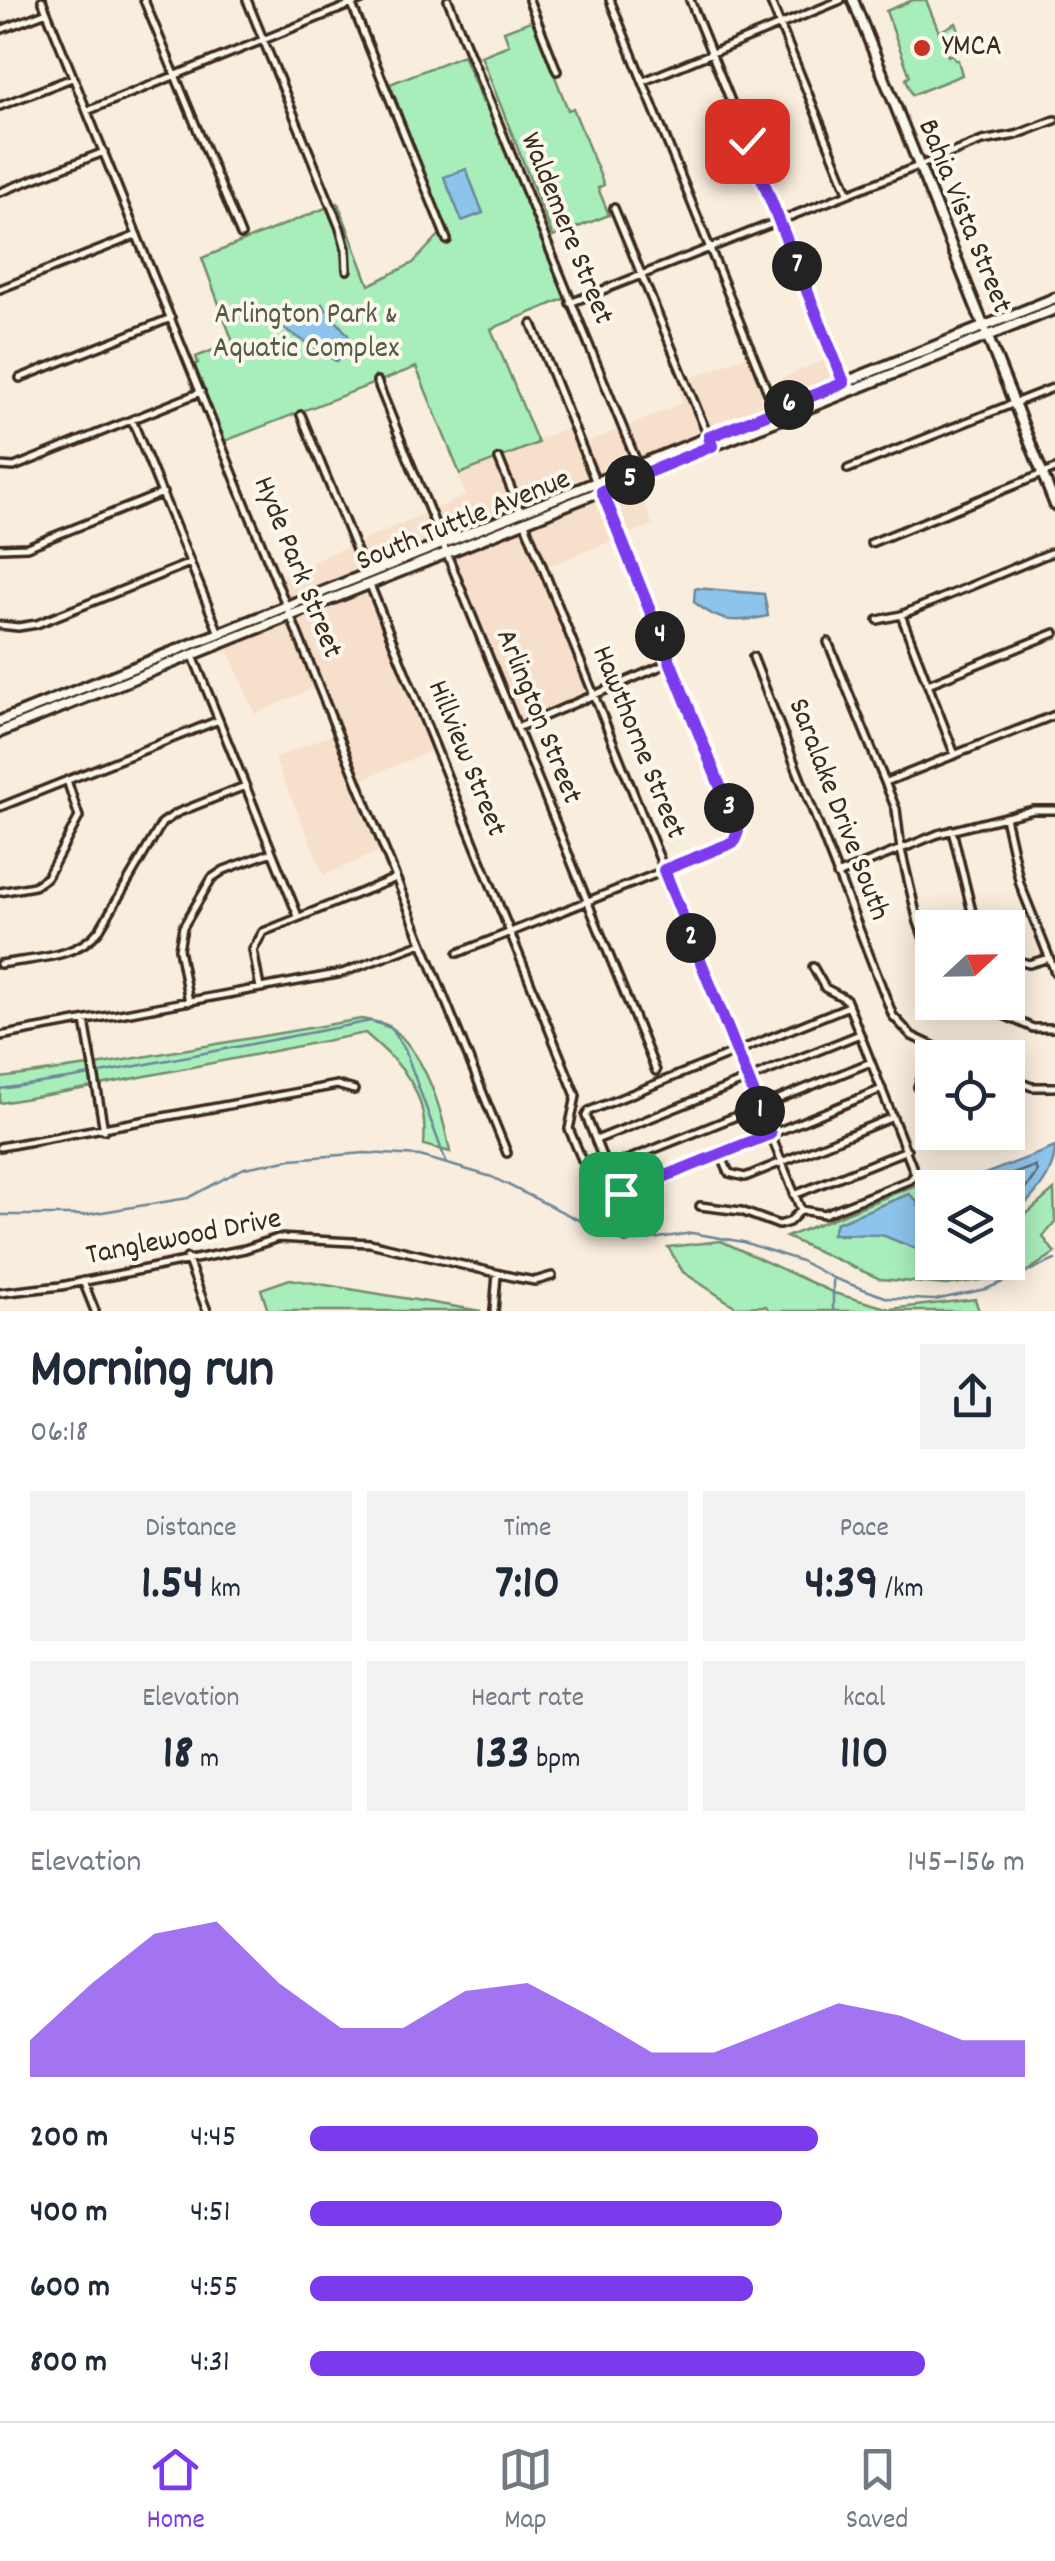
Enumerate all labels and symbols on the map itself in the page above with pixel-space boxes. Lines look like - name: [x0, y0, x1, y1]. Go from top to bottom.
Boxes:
- place label: YMCA: [942, 27, 1002, 70]
- marker: YMCA: [911, 37, 933, 59]
- pin: [705, 99, 790, 184]
- street label: Bahia Vista Street: [904, 113, 1022, 321]
- street label: Waldemere Street: [507, 127, 623, 331]
- pin: 7: [772, 241, 822, 291]
- park label: Arlington Park & Aquatic Complex: [213, 295, 399, 372]
- pin: 6: [764, 380, 814, 430]
- pin: 5: [605, 455, 655, 505]
- street label: South Tuttle Avenue: [350, 459, 578, 585]
- street label: Hyde Park Street: [240, 471, 352, 665]
- pin: 4: [635, 611, 685, 661]
- street label: Arlington Street: [482, 623, 592, 811]
- street label: Hawthorne Street: [579, 640, 695, 846]
- street label: Hillview Street: [414, 674, 516, 844]
- street label: Saralake Drive South: [775, 693, 899, 927]
- pin: 3: [704, 783, 754, 833]
- north arrow: [915, 910, 1025, 1020]
- pin: 2: [666, 913, 716, 963]
- pin: 1: [735, 1086, 785, 1136]
- pin: [579, 1152, 664, 1237]
- street label: Tanglewood Drive: [83, 1199, 285, 1279]

